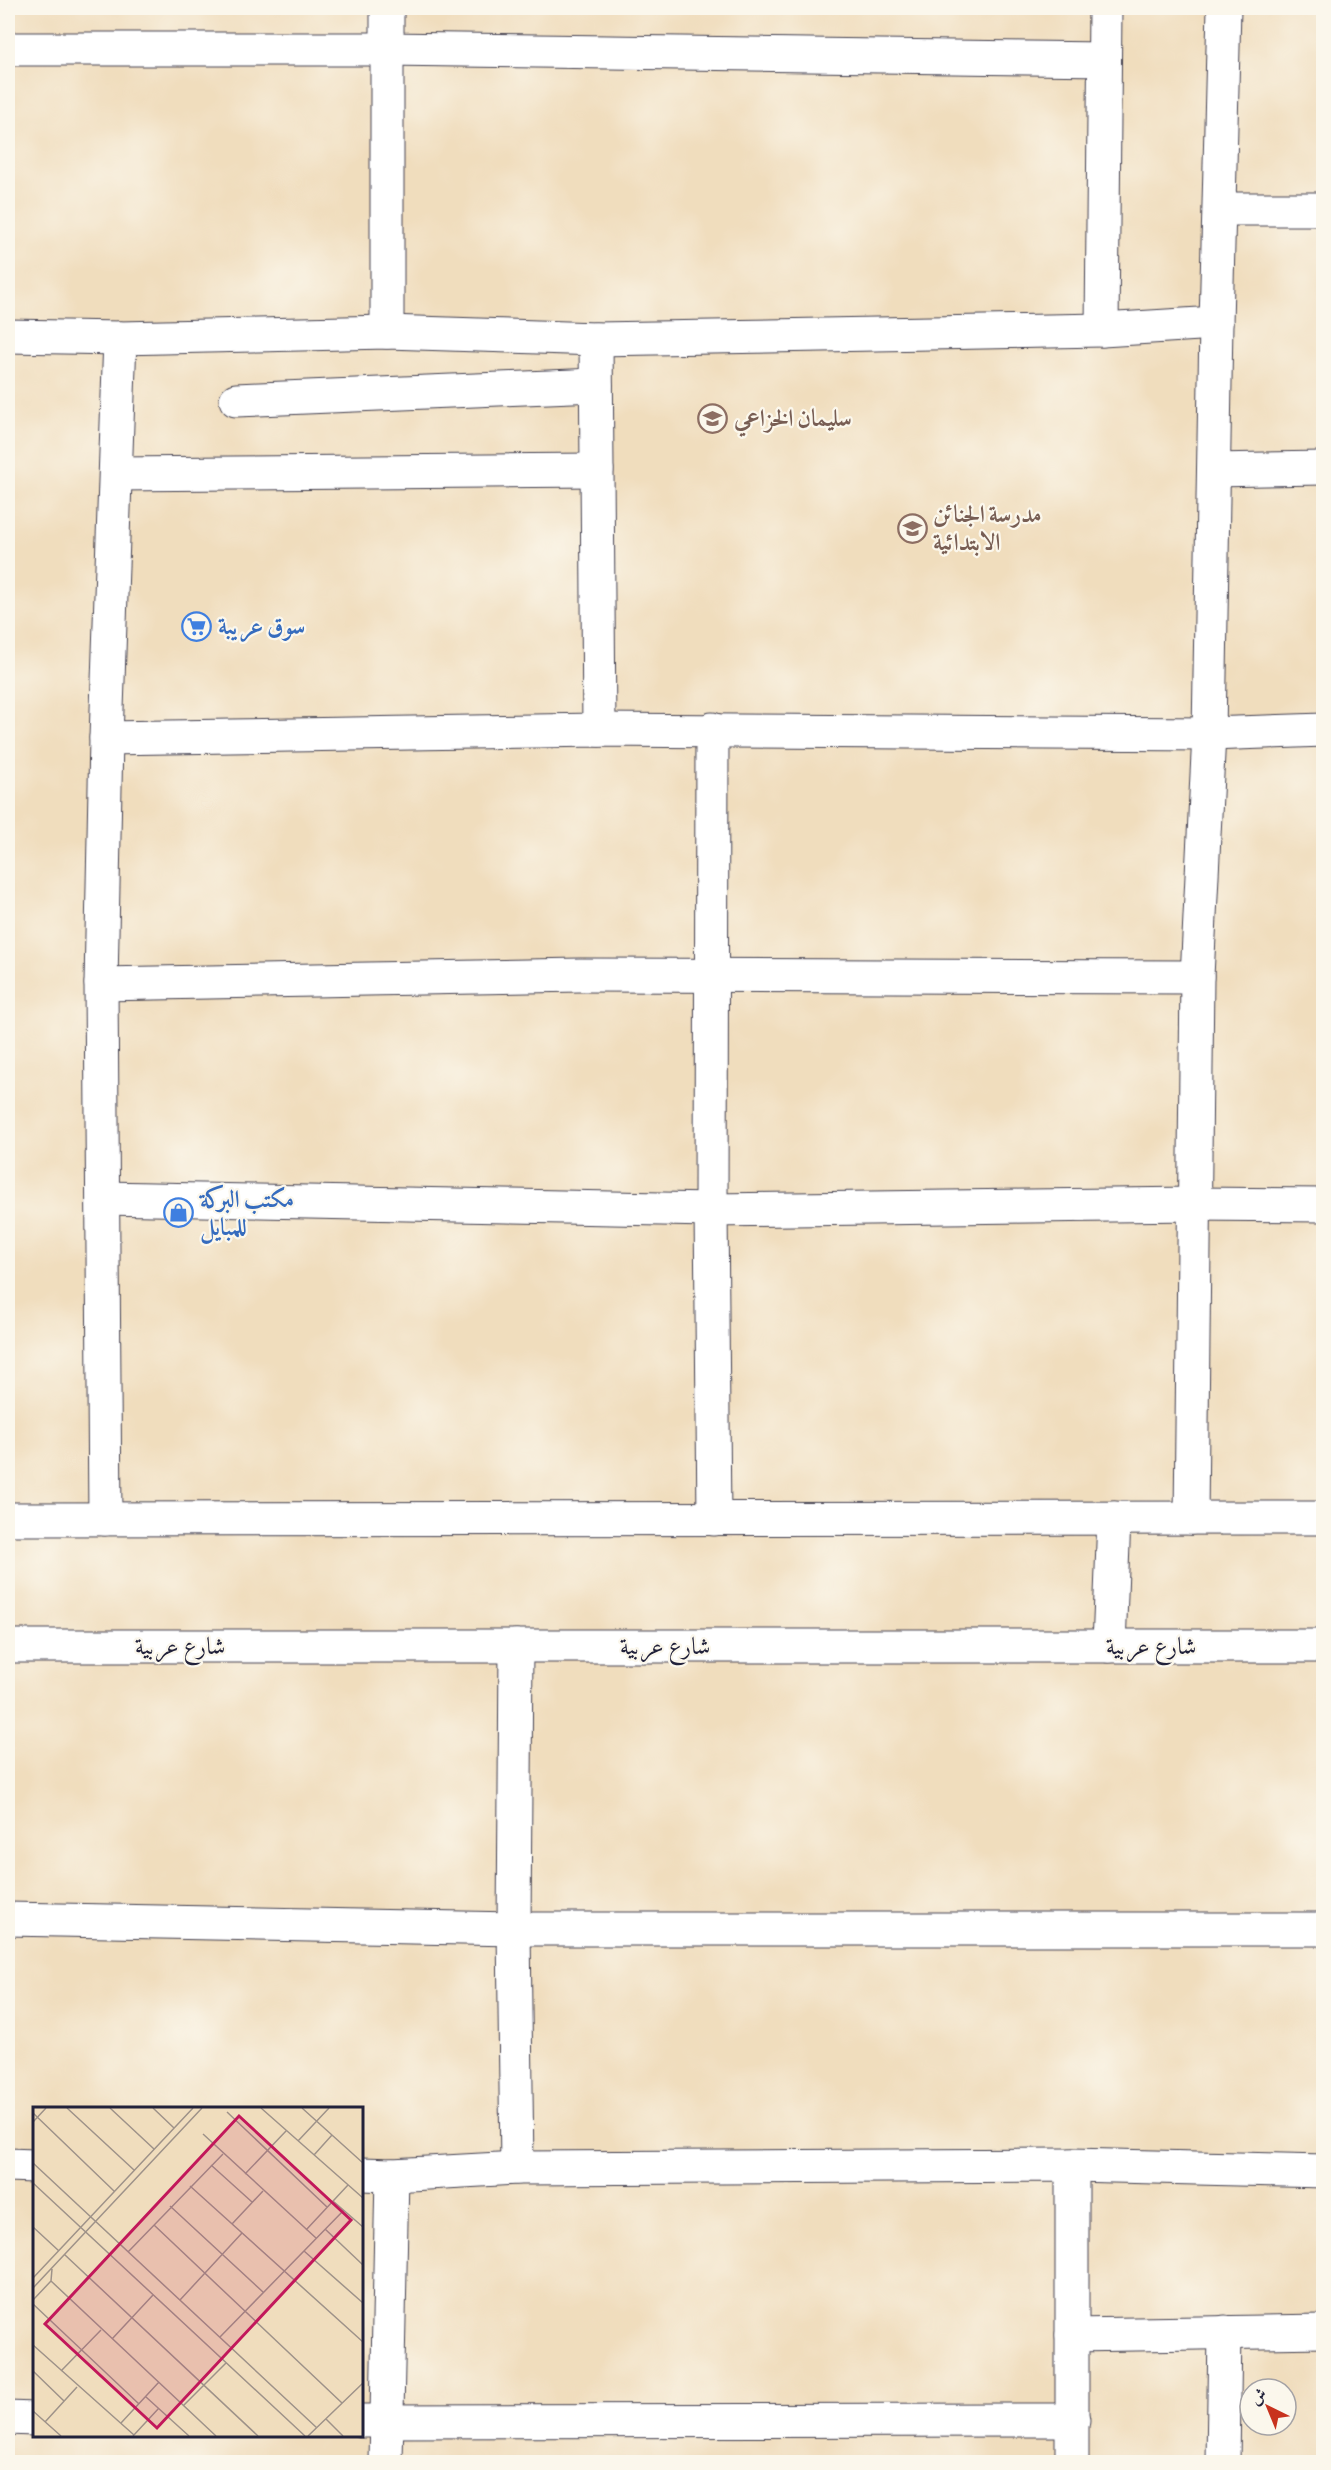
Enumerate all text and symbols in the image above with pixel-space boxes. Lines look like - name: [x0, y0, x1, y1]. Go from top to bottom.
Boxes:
- school or university icon: سليمان الخزاعي: [697, 402, 729, 434]
- place label: سليمان الخزاعي: [733, 404, 852, 437]
- place label: مدرسة الجنائن الابتدائية: [933, 500, 1042, 558]
- school or university icon: مدرسة الجنائن الابتدائية: [896, 512, 928, 544]
- supermarket icon: سوق عريبة: [181, 610, 213, 642]
- place label: سوق عريبة: [218, 612, 305, 643]
- place label: مكتب البركة للمبايل: [198, 1184, 294, 1244]
- shop icon: مكتب البركة للمبايل: [163, 1197, 195, 1229]
- street label: شارع عربية: [135, 1632, 225, 1666]
- street label: شارع عربية: [620, 1632, 710, 1666]
- street label: شارع عربية: [1106, 1632, 1196, 1666]
- inset map: [33, 2107, 363, 2437]
- north arrow: [1238, 2377, 1298, 2437]
- text: ش: [1246, 2384, 1271, 2409]

